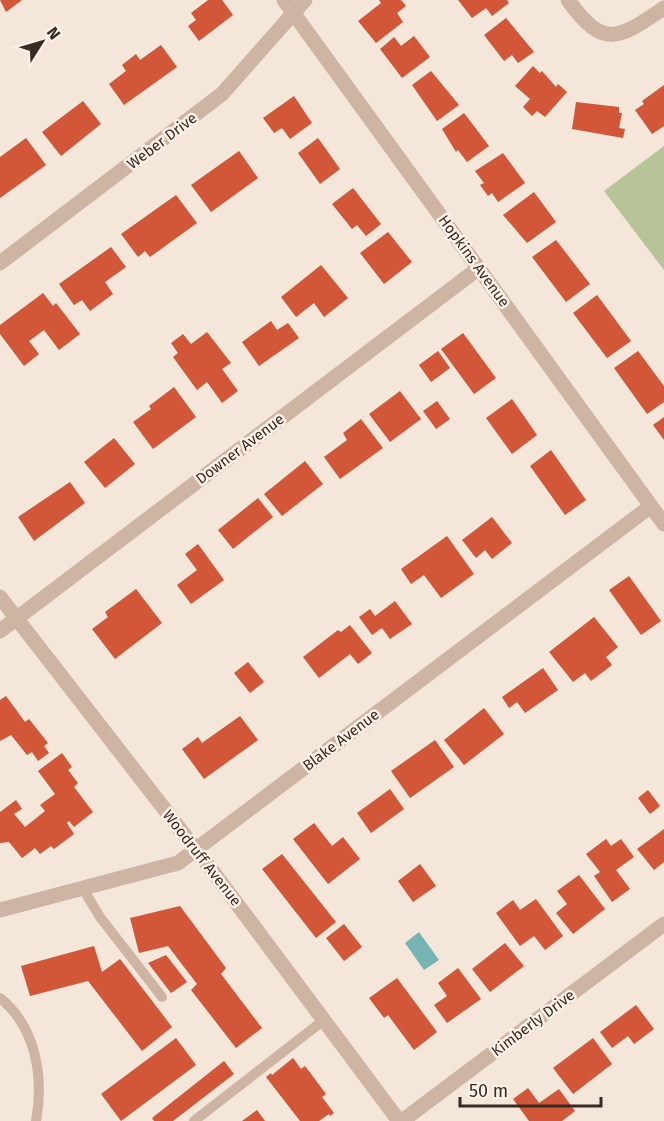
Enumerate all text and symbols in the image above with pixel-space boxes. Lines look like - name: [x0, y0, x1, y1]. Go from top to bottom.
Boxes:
- north arrow: [12, 12, 72, 72]
- text: N: [43, 23, 64, 43]
- street label: Weber Drive: [124, 109, 200, 173]
- street label: Hopkins Avenue: [435, 211, 513, 311]
- street label: Downer Avenue: [192, 410, 288, 488]
- street label: Blake Avenue: [299, 705, 383, 775]
- street label: Woodruff Avenue: [159, 806, 245, 910]
- street label: Kimberly Drive: [488, 986, 578, 1060]
- scale bar: [460, 1070, 601, 1108]
- text: 50 m: [469, 1080, 508, 1102]

